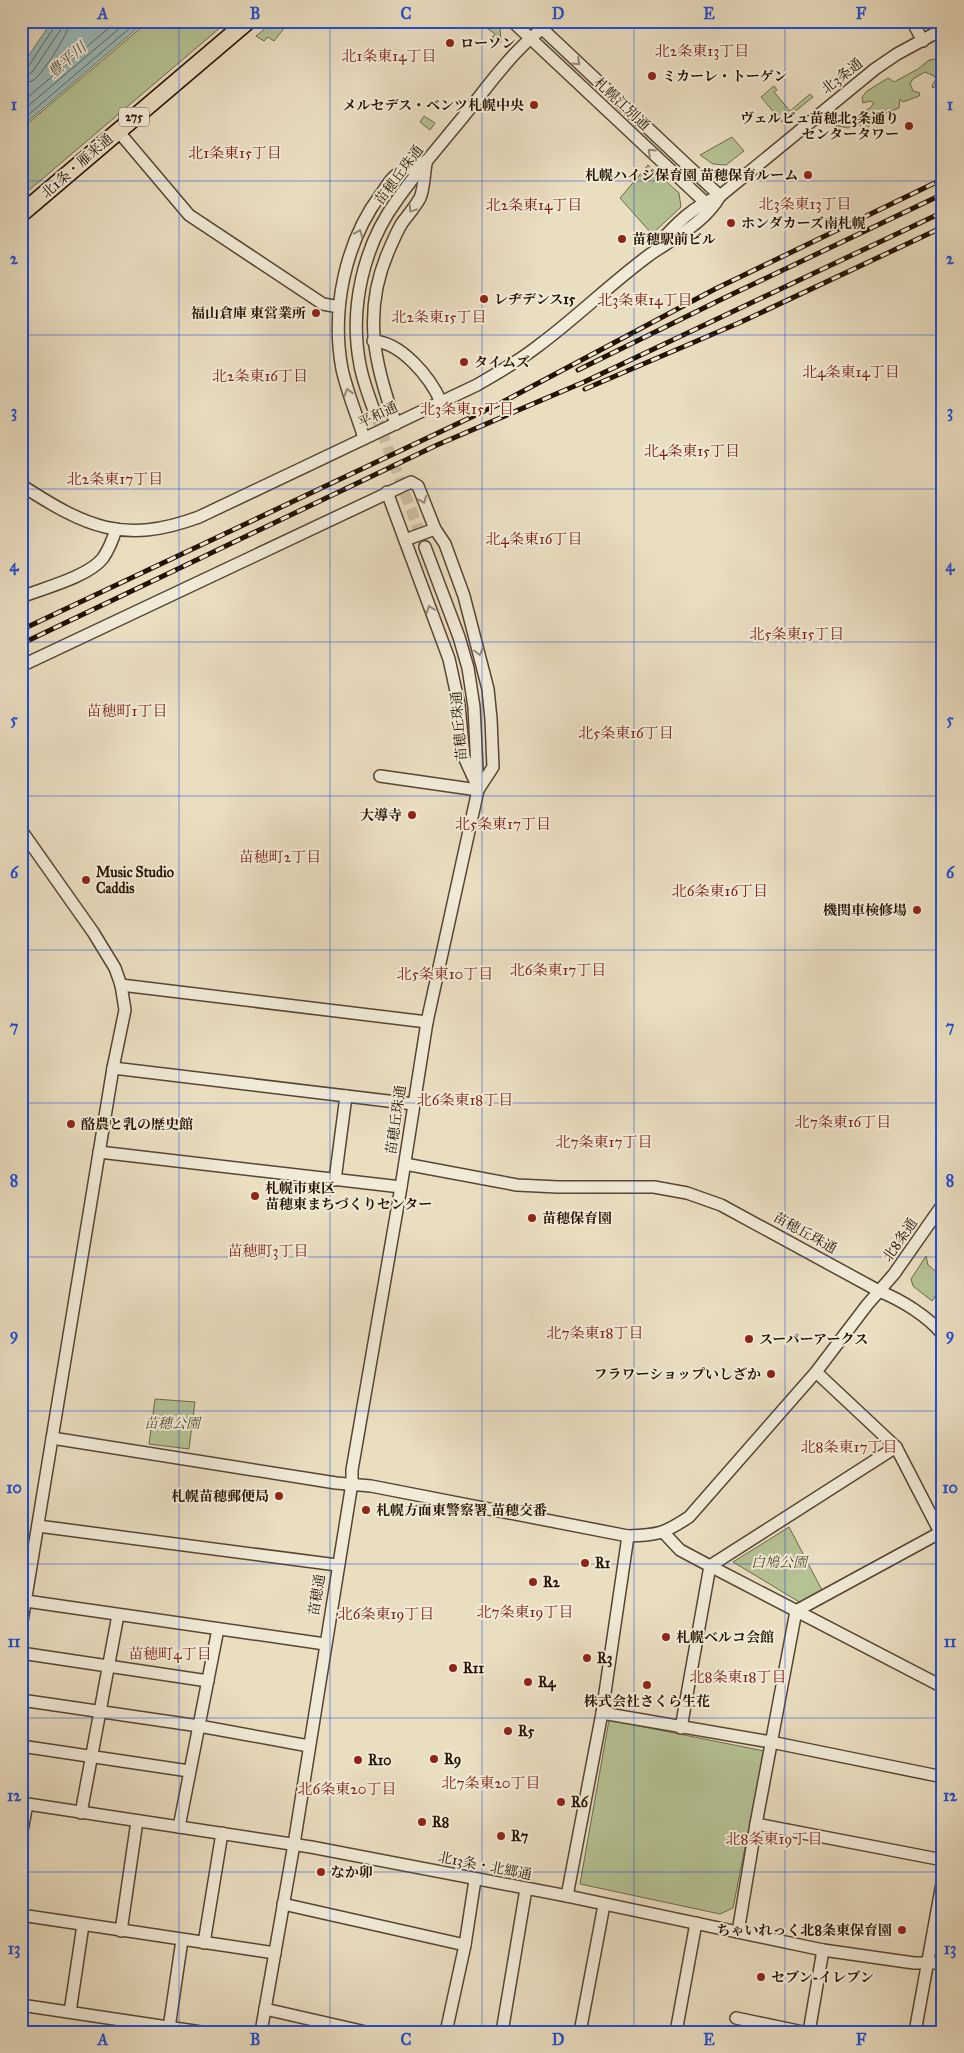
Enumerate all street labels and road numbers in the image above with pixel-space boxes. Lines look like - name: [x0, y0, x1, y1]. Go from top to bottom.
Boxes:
- street label: 北3条通: [818, 55, 866, 97]
- street label: 札幌江別通: [591, 74, 653, 134]
- road number: 275: [119, 108, 149, 126]
- street label: 北1条・雁来通: [38, 130, 116, 202]
- street label: 苗穂丘珠通: [371, 142, 427, 208]
- street label: 平和通: [355, 398, 401, 432]
- street label: 苗穂丘珠通: [447, 690, 471, 762]
- street label: 苗穂丘珠通: [383, 1084, 409, 1156]
- street label: 苗穂丘珠通: [770, 1209, 840, 1257]
- street label: 北8条通: [879, 1215, 921, 1265]
- street label: 苗穂通: [305, 1573, 329, 1617]
- street label: 北13条・北郷通: [437, 1849, 533, 1883]

